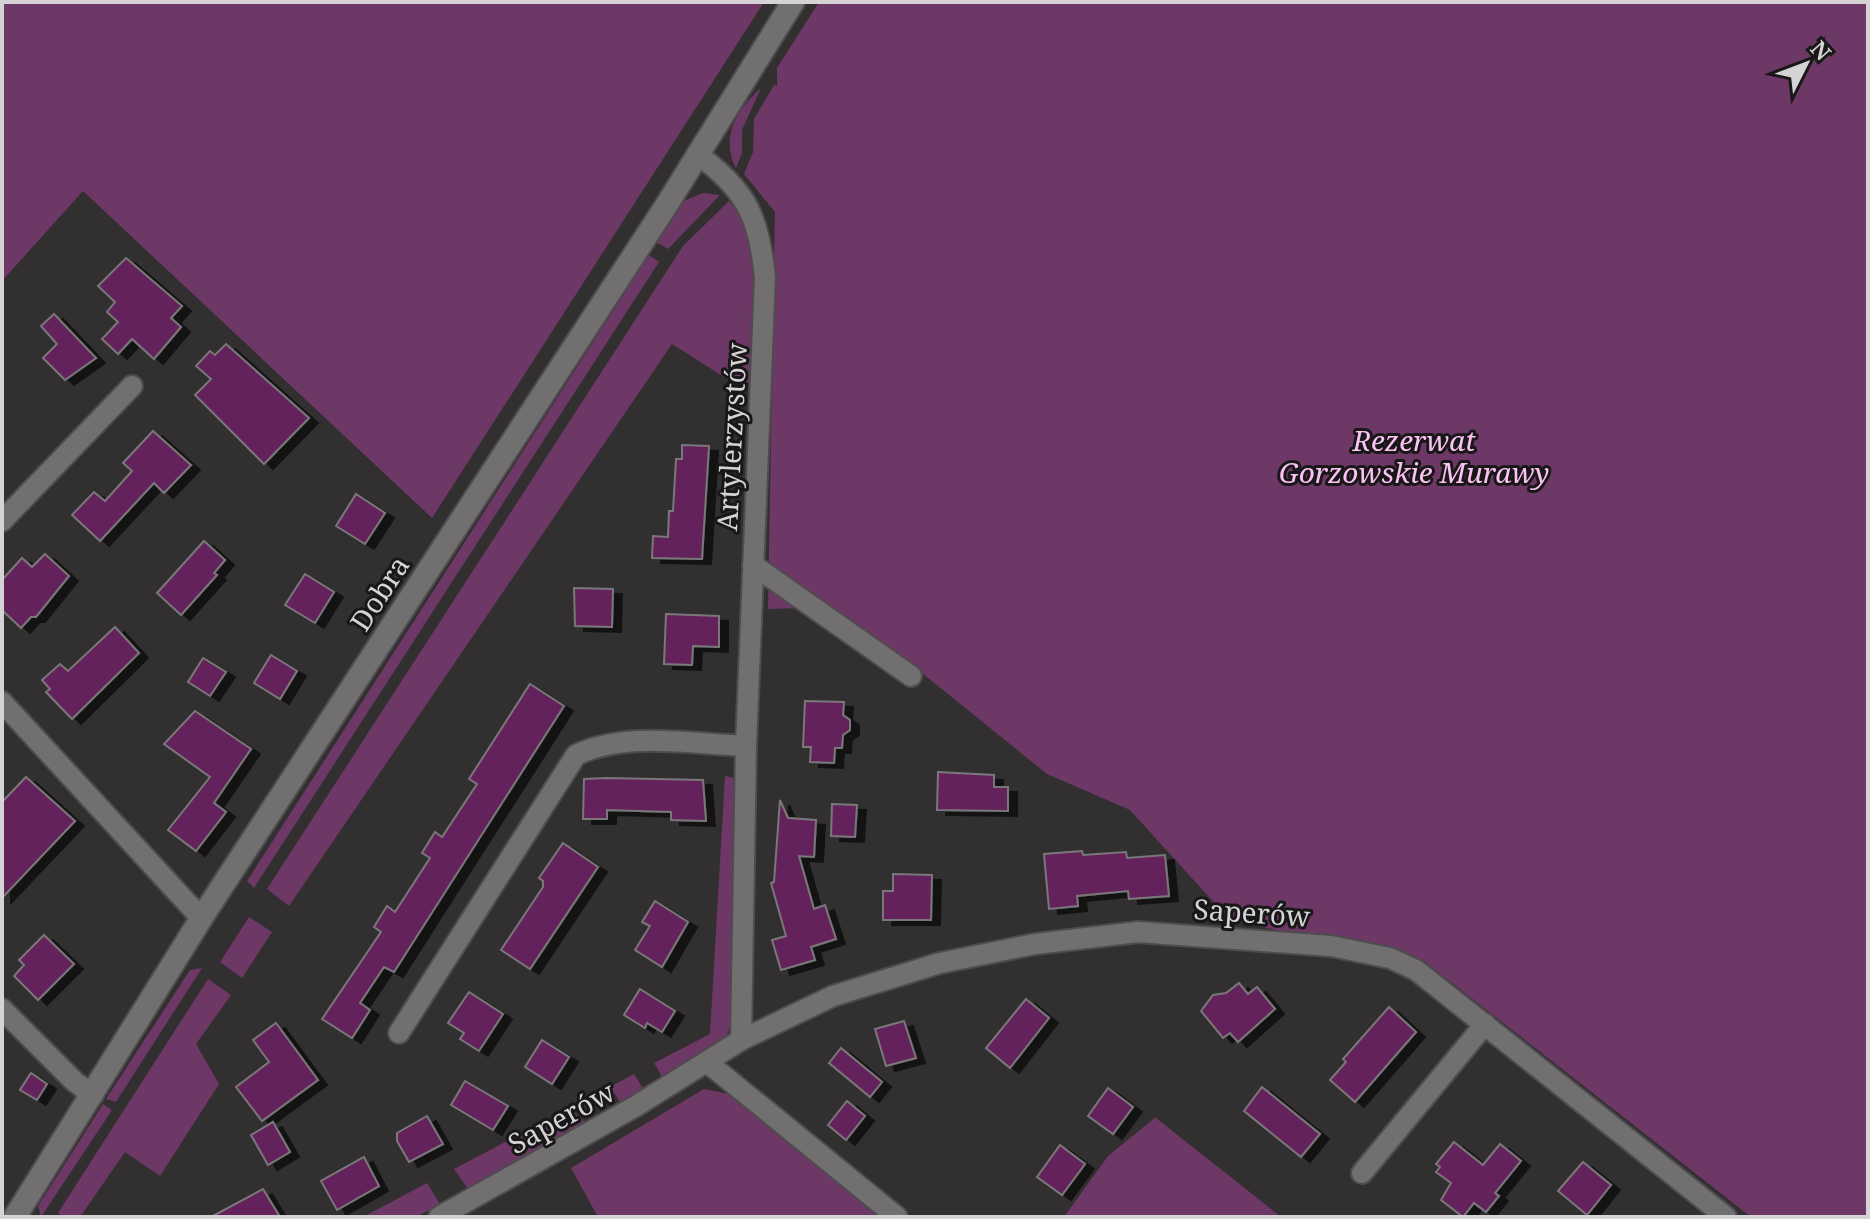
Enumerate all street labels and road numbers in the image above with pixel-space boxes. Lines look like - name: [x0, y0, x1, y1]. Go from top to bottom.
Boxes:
- street label: Artylerzystów: [707, 341, 755, 532]
- street label: Dobra: [341, 548, 417, 638]
- street label: Saperów: [1192, 889, 1312, 935]
- street label: Saperów: [501, 1072, 622, 1162]

